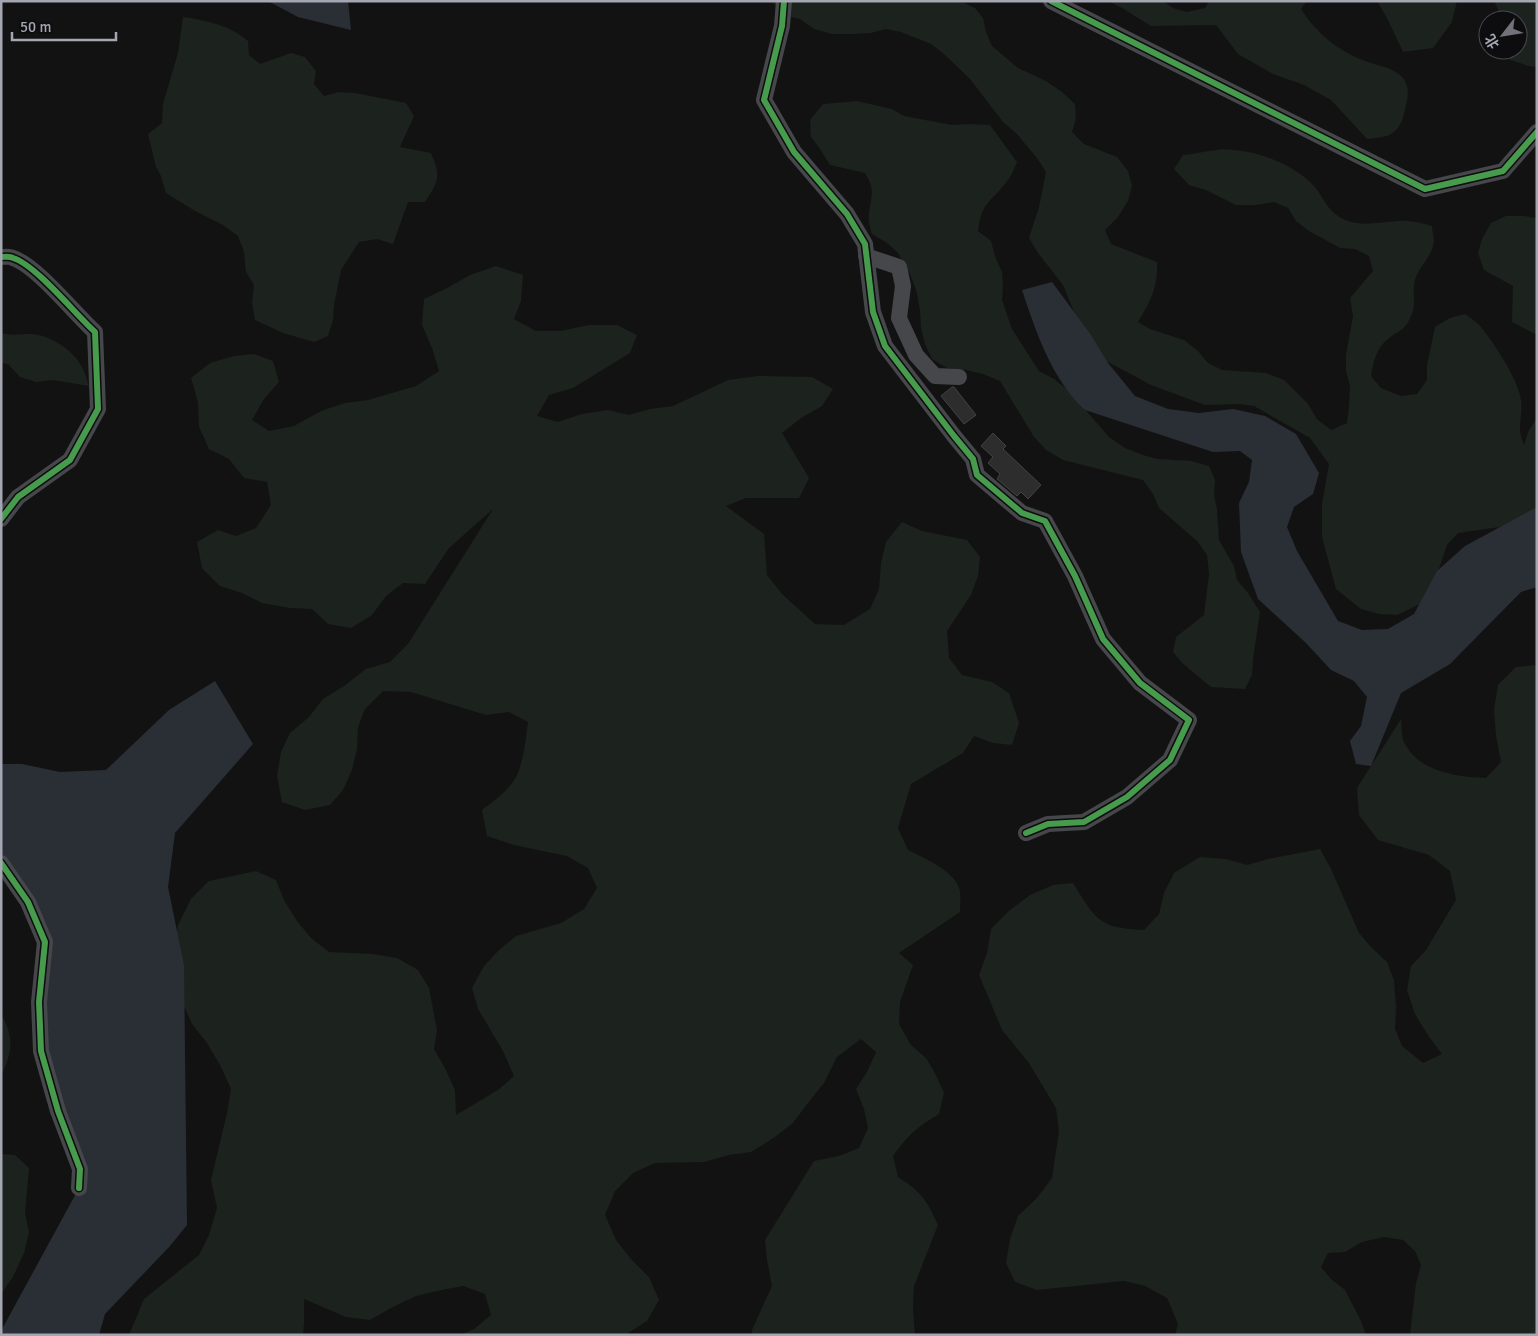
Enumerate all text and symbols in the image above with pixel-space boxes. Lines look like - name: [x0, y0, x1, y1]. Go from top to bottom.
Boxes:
- scale bar: [12, 10, 116, 42]
- north arrow: [1478, 10, 1528, 60]
- text: 50 m: [20, 18, 51, 36]
- text: 北: [1481, 31, 1503, 52]

